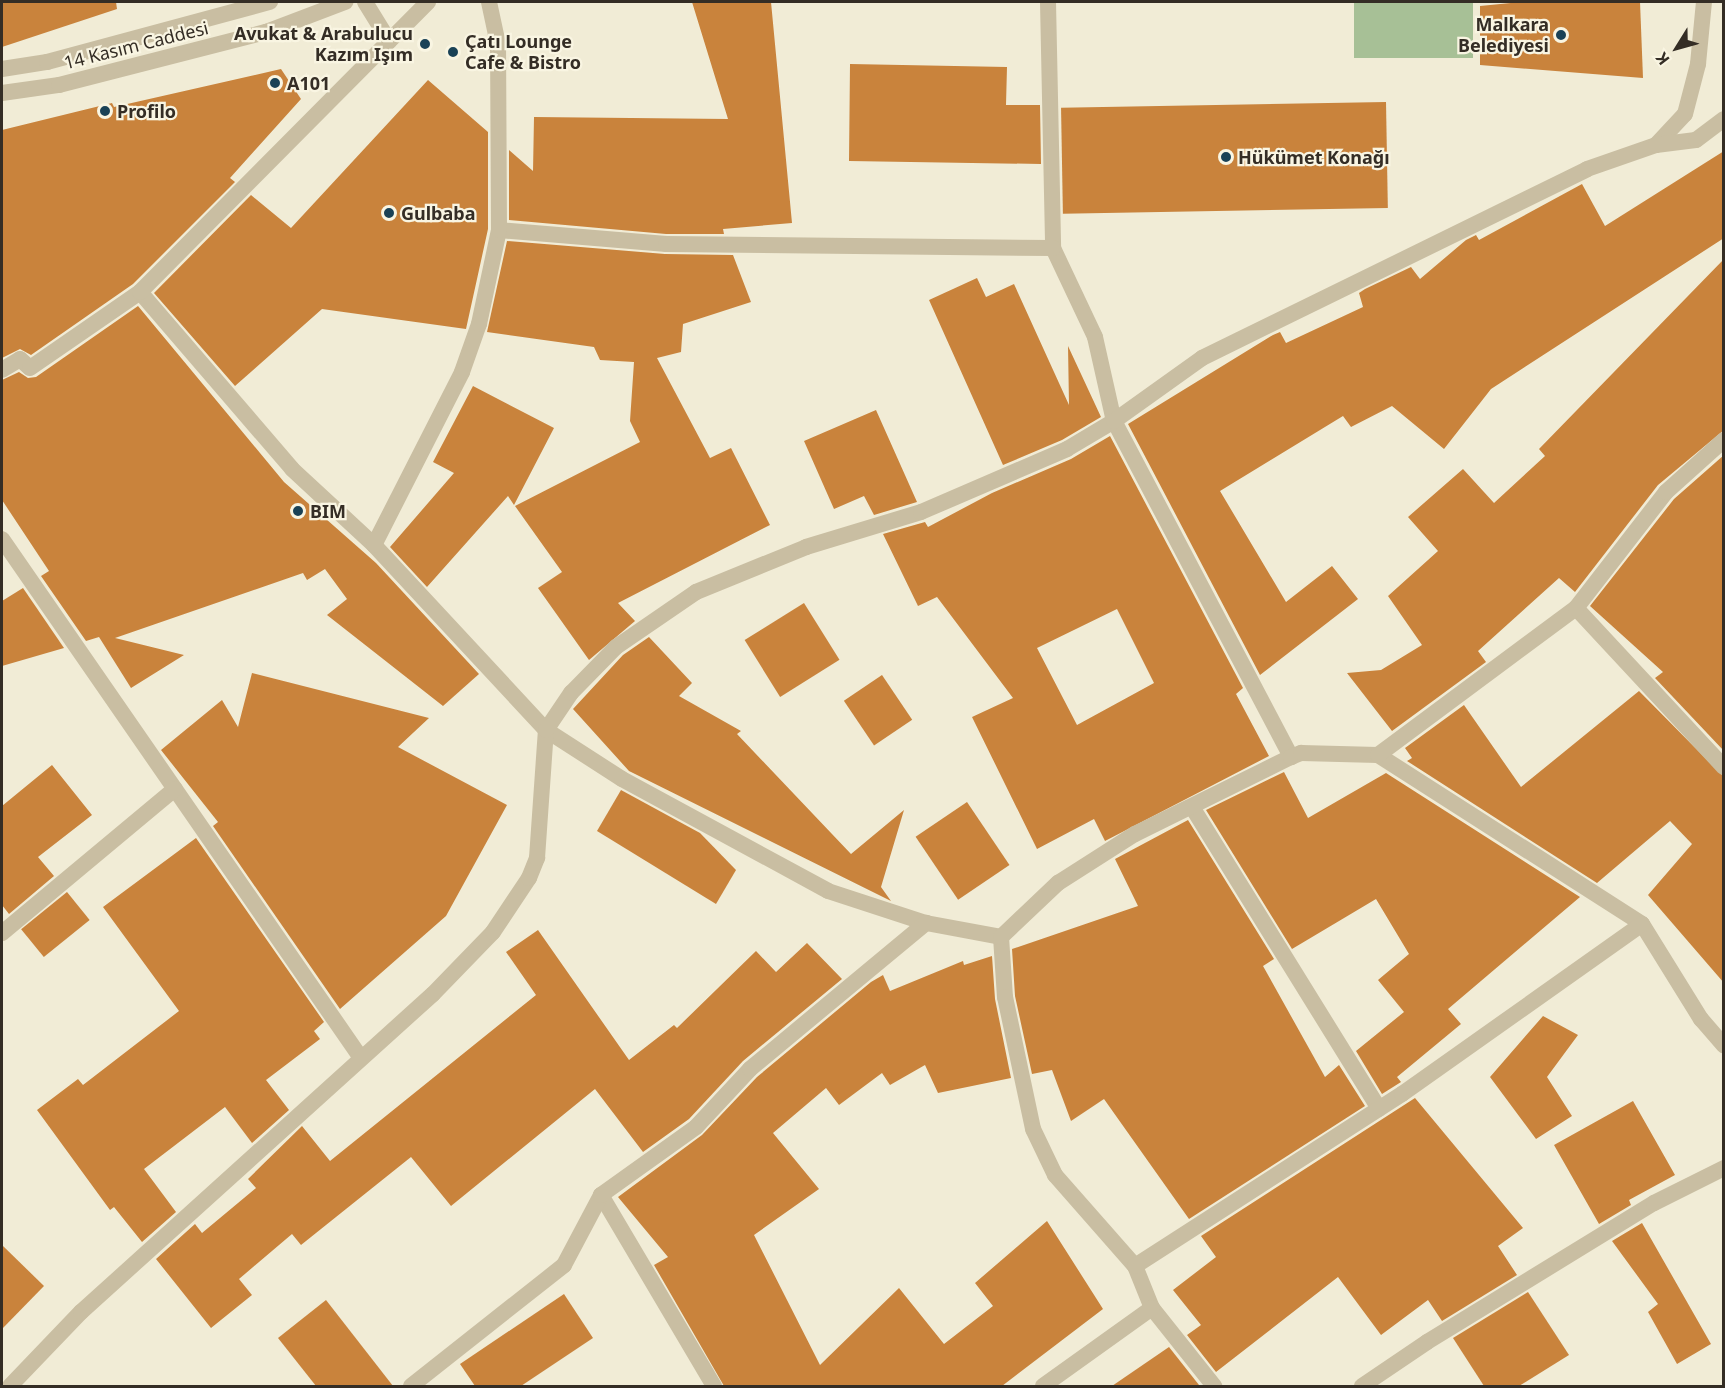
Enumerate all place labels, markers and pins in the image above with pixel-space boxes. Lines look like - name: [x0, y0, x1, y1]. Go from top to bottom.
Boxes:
- place label: Malkara Belediyesi: [1458, 14, 1549, 57]
- place label: Avukat & Arabulucu Kazım Işım: [234, 23, 413, 66]
- marker: Malkara Belediyesi: [1554, 28, 1568, 42]
- place label: Çatı Lounge Cafe & Bistro: [465, 31, 581, 74]
- marker: Avukat & Arabulucu Kazım Işım: [418, 37, 432, 51]
- marker: Çatı Lounge Cafe & Bistro: [446, 45, 460, 59]
- place label: A101: [287, 72, 330, 94]
- marker: A101: [268, 76, 282, 90]
- place label: Profilo: [117, 100, 176, 122]
- marker: Profilo: [98, 104, 112, 118]
- place label: Hükümet Konağı: [1238, 146, 1390, 168]
- marker: Hükümet Konağı: [1219, 150, 1233, 164]
- place label: Gulbaba: [401, 202, 475, 224]
- marker: Gulbaba: [382, 206, 396, 220]
- place label: BIM: [310, 500, 346, 522]
- marker: BIM: [291, 504, 305, 518]

